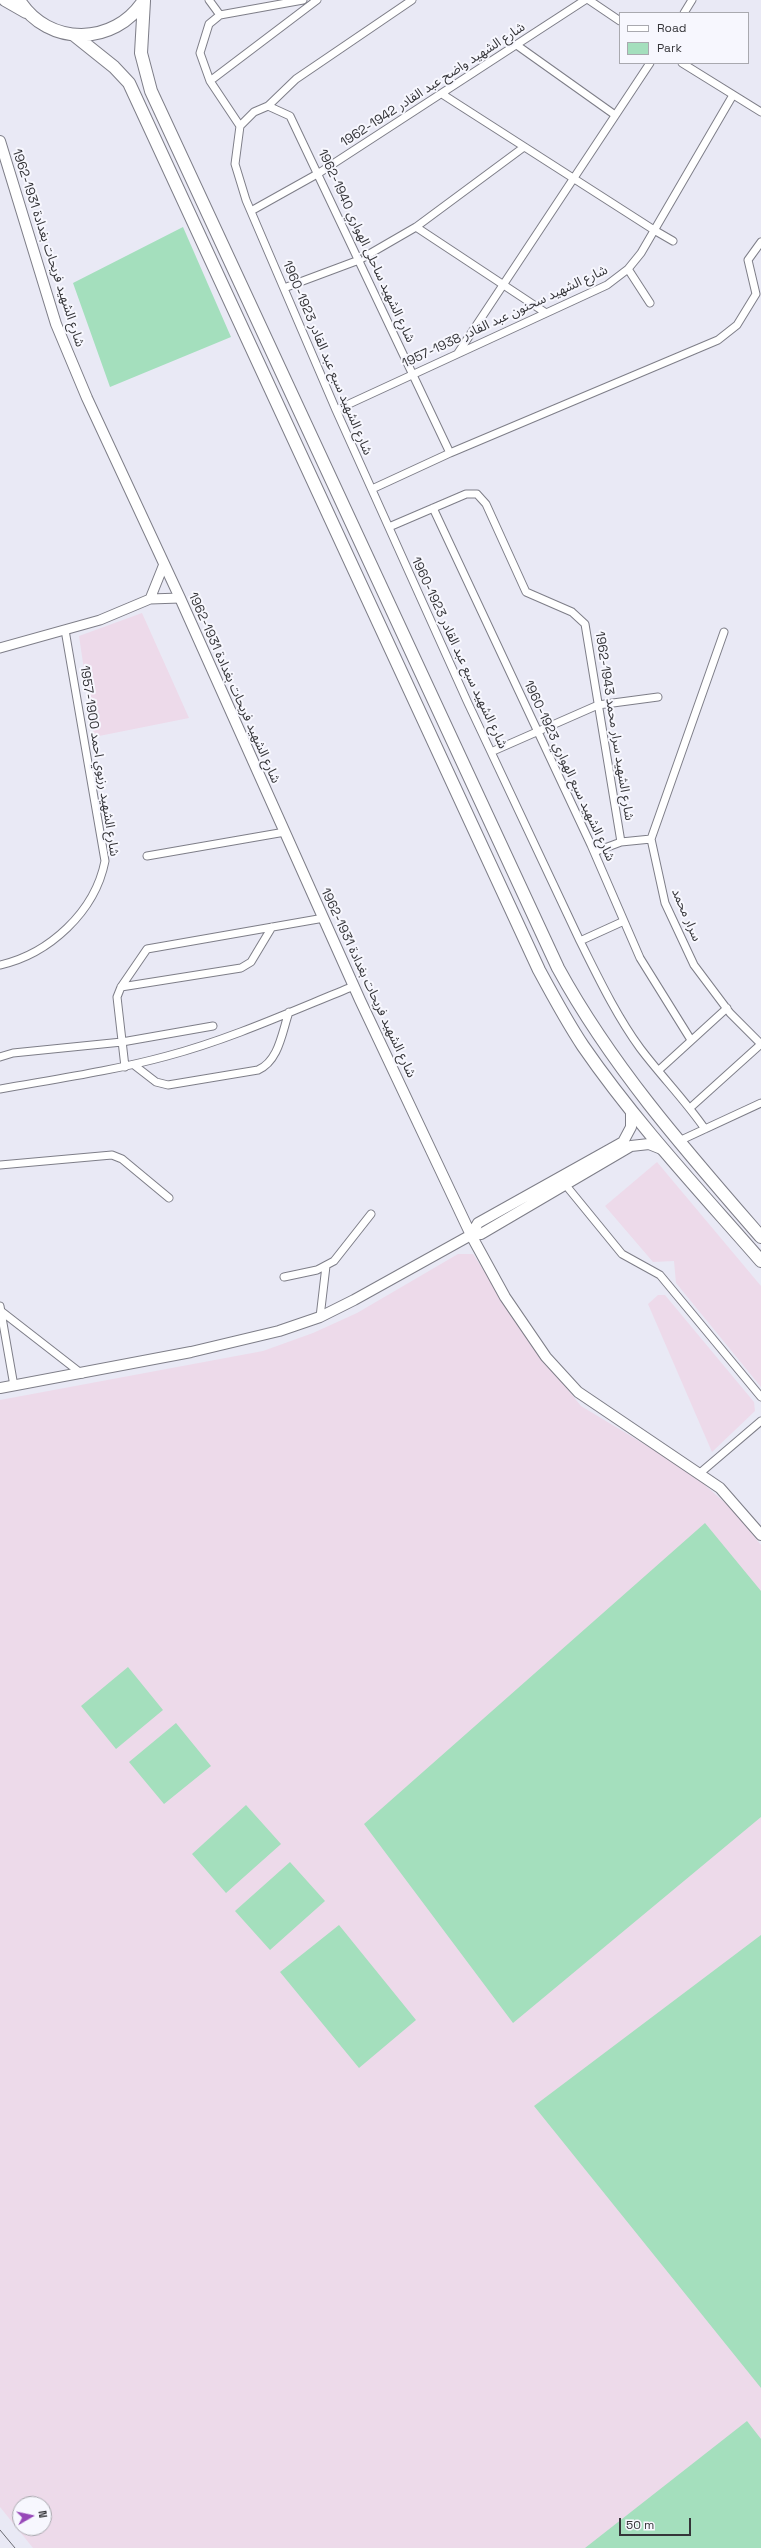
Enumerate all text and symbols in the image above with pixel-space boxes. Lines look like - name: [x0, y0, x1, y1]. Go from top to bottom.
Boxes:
- legend: [619, 12, 749, 64]
- street label: شارع الشهيد واضح عبد القادر 1942-1962: [338, 19, 528, 151]
- text: Road: [657, 20, 686, 36]
- text: Park: [657, 40, 682, 56]
- street label: شارع الشهيد فريحات بغدادة 1931-1962: [9, 147, 87, 349]
- street label: شارع الشهيد ساحلي الهواري 1940-1962: [314, 147, 418, 345]
- street label: شارع الشهيد سبع عبد القادر 1923-1960: [279, 258, 375, 458]
- street label: شارع الشهيد سحنون عبد القادر 1938-1957: [400, 262, 610, 372]
- street label: شارع الشهيد سبع عبد القادر 1923-1960: [408, 555, 510, 751]
- street label: شارع الشهيد فريحات بغدادة 1931-1962: [185, 590, 283, 786]
- street label: شارع الشهيد سرار محمد 1943-1962: [591, 630, 637, 822]
- street label: شارع الشهيد رزيوي احمد 1900-1957: [76, 664, 122, 858]
- street label: شارع الشهيد سبع الهواري 1923-1960: [520, 678, 618, 864]
- street label: شارع الشهيد فريحات بغدادة 1931-1962: [317, 886, 419, 1080]
- street label: سرار محمد: [668, 886, 704, 944]
- north arrow: [12, 2496, 52, 2536]
- text: N: [35, 2510, 50, 2519]
- scale bar: [621, 2510, 693, 2536]
- text: 50 m: [626, 2517, 654, 2533]

